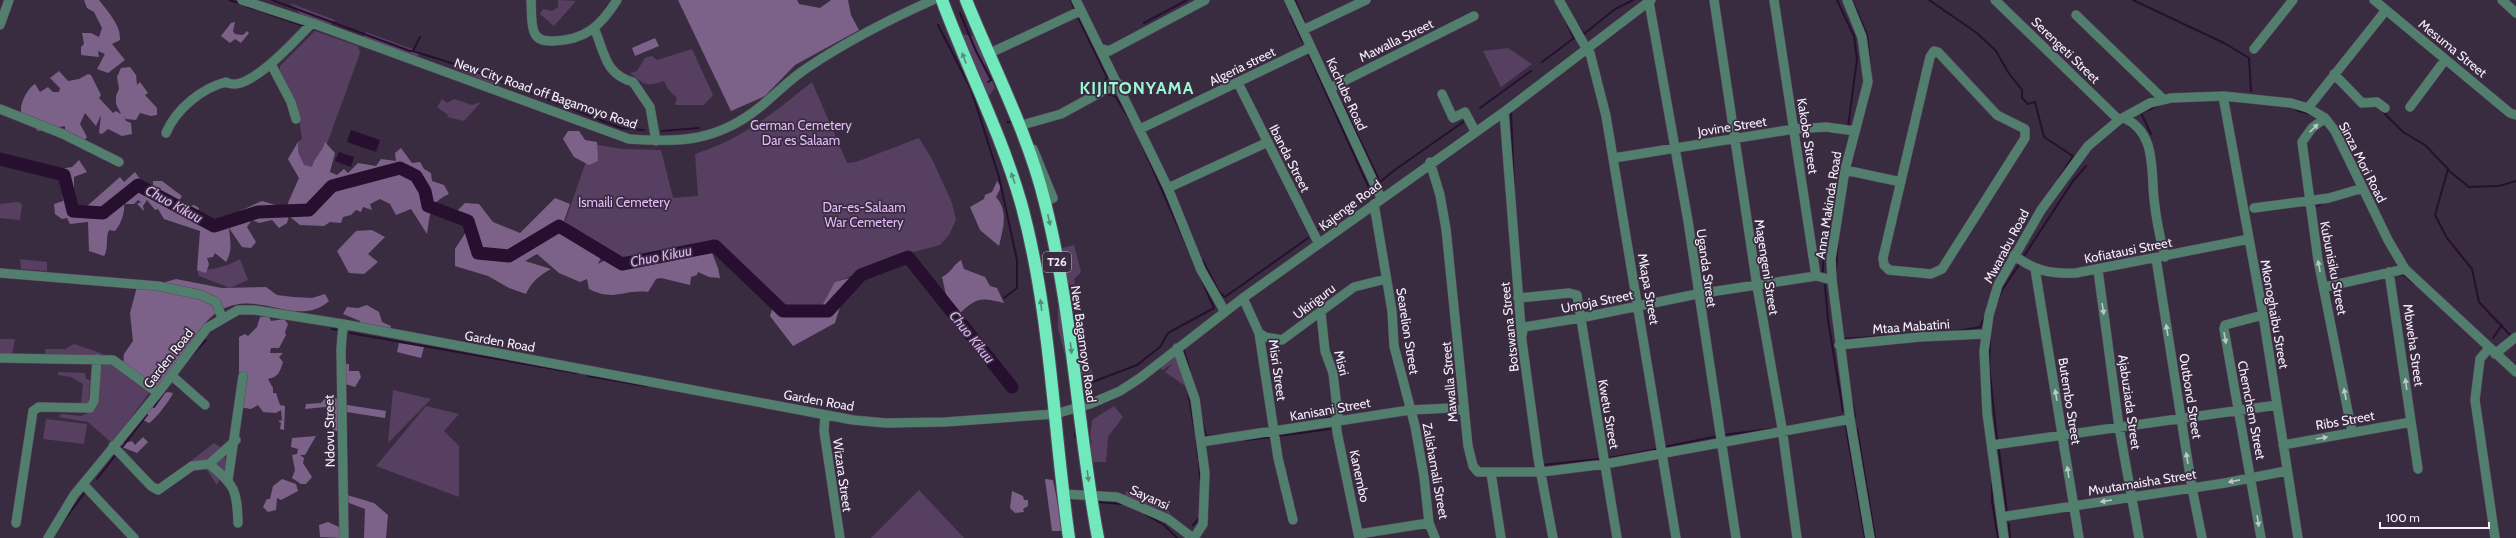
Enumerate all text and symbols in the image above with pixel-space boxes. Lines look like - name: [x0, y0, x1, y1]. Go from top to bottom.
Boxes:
- street label: Serengeti Street: [2029, 13, 2104, 87]
- street label: Mawalla Street: [1356, 15, 1436, 65]
- street label: Mesuma Street: [2416, 16, 2491, 81]
- street label: Algeria street: [1206, 43, 1278, 89]
- one-way arrow: [960, 51, 966, 63]
- street label: New City Road off Bagamoyo Road: [452, 54, 640, 132]
- street label: Kachube Road: [1323, 55, 1371, 133]
- district label: KIJITONYAMA: [1080, 78, 1194, 98]
- street label: Kakobe Street: [1794, 97, 1822, 176]
- street label: Jovine Street: [1695, 113, 1768, 140]
- park label: German Cemetery Dar es Salaam: [750, 117, 852, 148]
- street label: Sinza Mori Road: [2336, 119, 2390, 205]
- street label: Ibanda Street: [1266, 122, 1314, 195]
- one-way arrow: [2309, 123, 2319, 132]
- street label: Anna Makinda Road: [1812, 150, 1844, 260]
- one-way arrow: [1010, 172, 1016, 184]
- street label: Kajenge Road: [1315, 176, 1385, 235]
- water label: Chuo Kikuu: [142, 181, 206, 227]
- park label: Ismaili Cemetery: [578, 194, 670, 210]
- park label: Dar-es-Salaam War Cemetery: [822, 199, 906, 230]
- street label: Mwarabu Road: [1980, 206, 2032, 286]
- one-way arrow: [1046, 213, 1052, 226]
- street label: Magengeni Street: [1752, 218, 1783, 317]
- street label: Kubunisiku Street: [2317, 220, 2351, 317]
- street label: Uganda Street: [1694, 228, 1721, 309]
- street label: Kofiatausi Street: [2083, 234, 2174, 266]
- water label: Chuo Kikuu: [629, 241, 694, 271]
- road number: T26: [1043, 252, 1071, 272]
- street label: Mkapa Street: [1635, 252, 1663, 327]
- street label: Mkonoghaibu Street: [2258, 258, 2293, 370]
- one-way arrow: [2316, 260, 2322, 272]
- street label: Ukiriguru: [1290, 280, 1338, 322]
- street label: Botswana Street: [1496, 281, 1522, 373]
- street label: New Bagamoyo Road: [1068, 285, 1100, 403]
- street label: Searelion Street: [1393, 286, 1423, 376]
- street label: Umoja Street: [1560, 286, 1635, 317]
- one-way arrow: [1038, 299, 1044, 311]
- one-way arrow: [2100, 303, 2106, 315]
- street label: Mbweha Street: [2400, 303, 2428, 388]
- water label: Chuo Kikuu: [945, 307, 999, 367]
- street label: Mtaa Mabatini: [1872, 315, 1950, 337]
- one-way arrow: [2164, 324, 2170, 336]
- street label: Garden Road: [140, 325, 196, 391]
- street label: Garden Road: [464, 327, 536, 355]
- one-way arrow: [2222, 332, 2228, 344]
- street label: Misri Street: [1266, 338, 1290, 402]
- street label: Mawalla Street: [1437, 340, 1460, 423]
- one-way arrow: [1068, 342, 1074, 354]
- street label: Misri: [1331, 349, 1353, 377]
- street label: Outbond Street: [2176, 352, 2206, 440]
- street label: Ajabuziada Street: [2114, 353, 2145, 451]
- street label: Butembo Street: [2055, 356, 2085, 446]
- street label: Chemchem Street: [2235, 359, 2270, 461]
- street label: Kwetu Street: [1595, 378, 1623, 451]
- one-way arrow: [2403, 378, 2409, 390]
- street label: Garden Road: [783, 386, 855, 414]
- one-way arrow: [2342, 387, 2348, 400]
- one-way arrow: [2053, 389, 2059, 401]
- street label: Ndovu Street: [320, 394, 338, 468]
- street label: Kanisani Street: [1288, 394, 1372, 424]
- street label: Ribs Street: [2314, 407, 2376, 433]
- street label: Zalishamali Street: [1420, 422, 1452, 521]
- one-way arrow: [2316, 434, 2328, 440]
- street label: Wizara Street: [830, 437, 856, 513]
- street label: Kanembo: [1347, 448, 1373, 504]
- one-way arrow: [2184, 452, 2190, 464]
- street label: Mvutamaisha Street: [2087, 465, 2198, 498]
- one-way arrow: [2065, 466, 2071, 478]
- one-way arrow: [1085, 470, 1091, 483]
- one-way arrow: [2228, 479, 2240, 485]
- street label: Sayansi: [1128, 481, 1172, 513]
- one-way arrow: [2100, 498, 2112, 504]
- scale bar: [2380, 504, 2489, 530]
- text: 100 m: [2386, 510, 2420, 525]
- one-way arrow: [2255, 515, 2261, 527]

